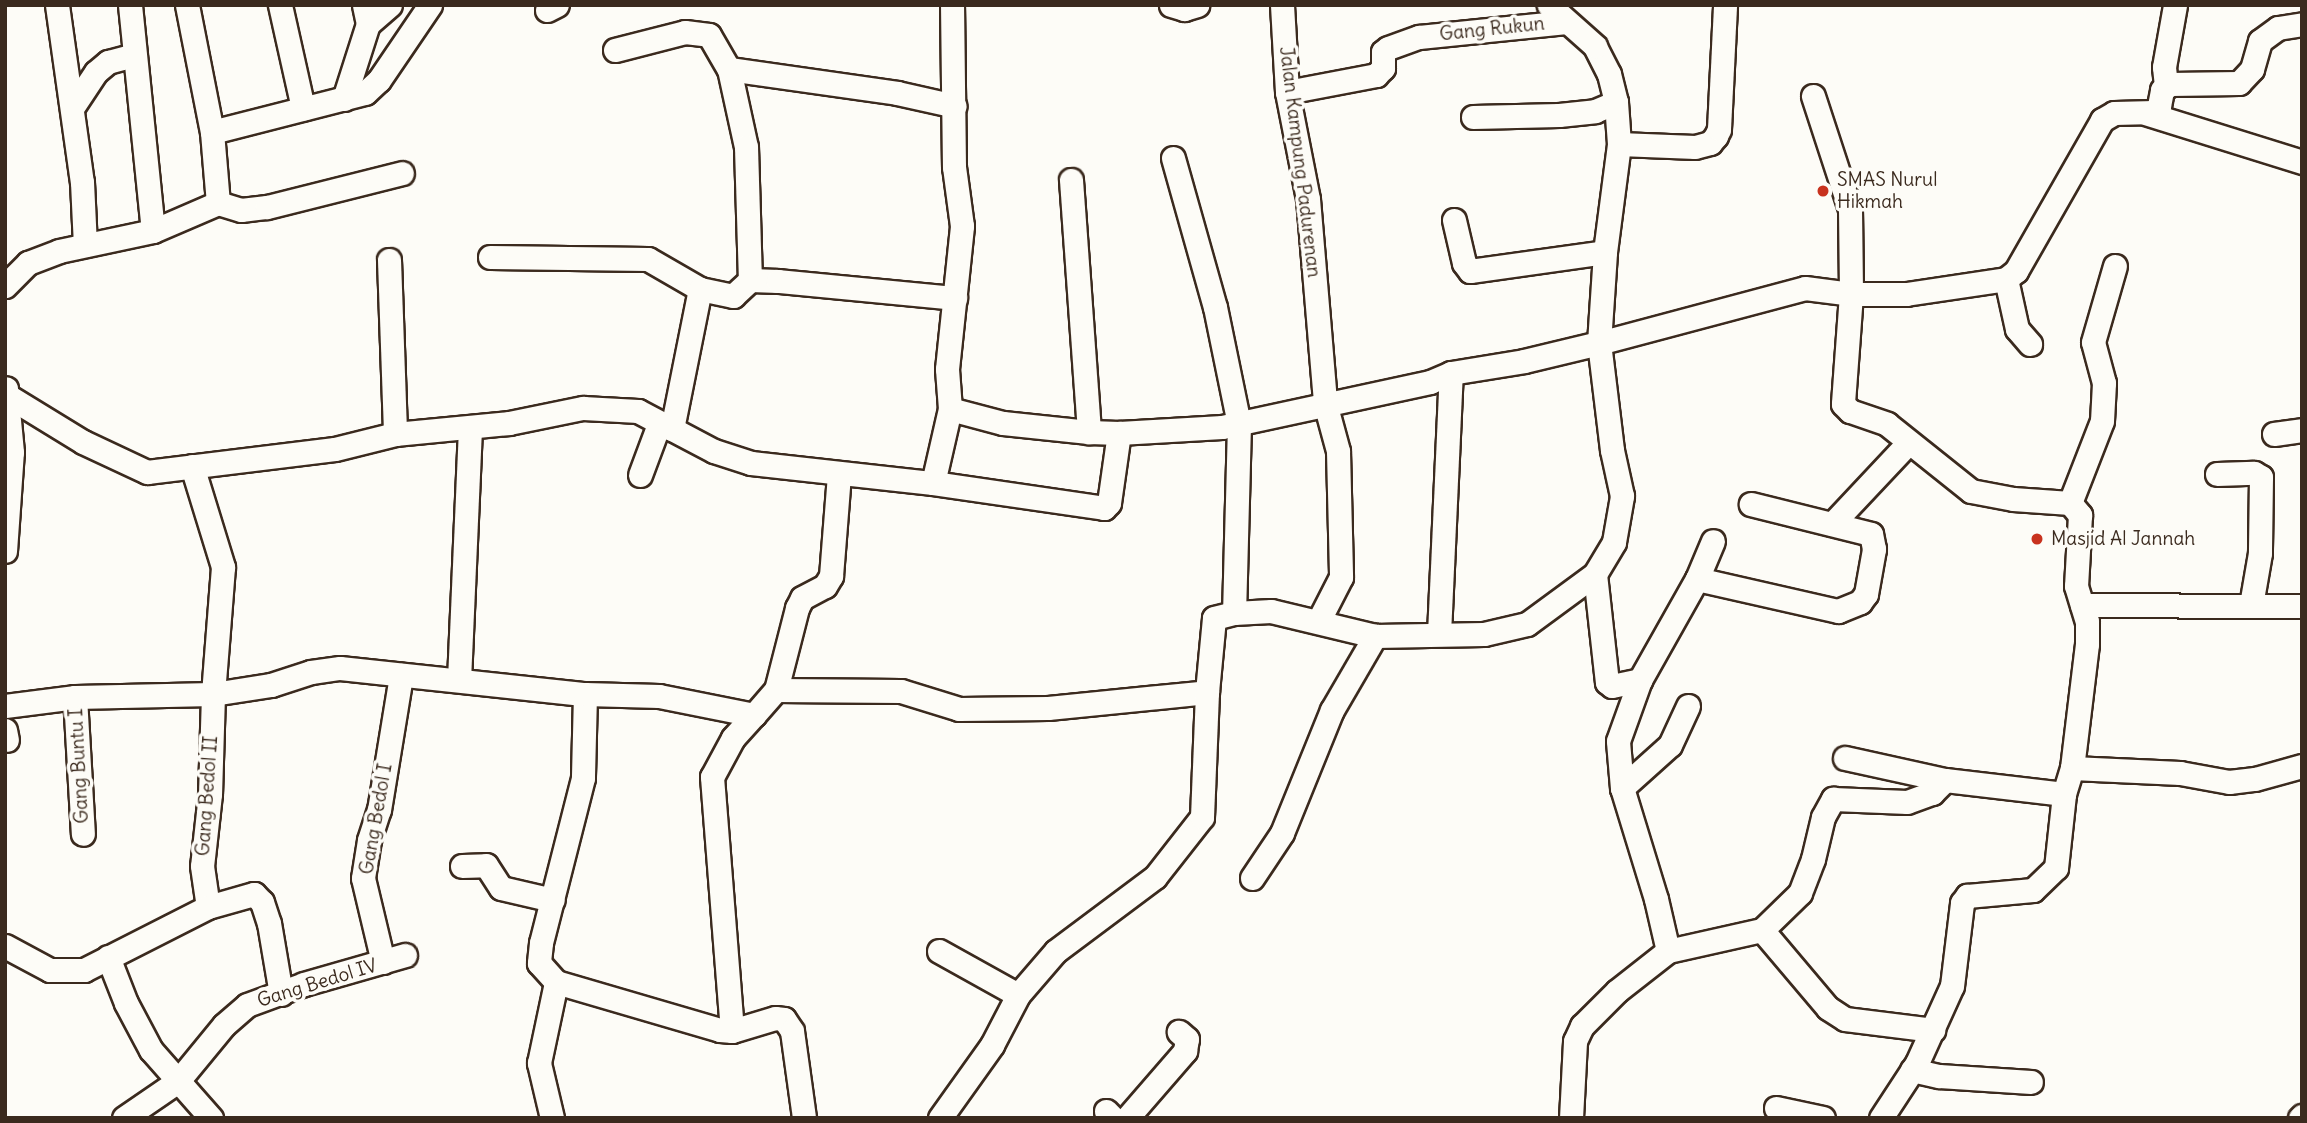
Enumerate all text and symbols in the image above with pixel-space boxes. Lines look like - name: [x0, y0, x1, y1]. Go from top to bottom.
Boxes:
- street label: Gang Rukun: [1438, 12, 1546, 46]
- street label: Jalan Kampung Padurenan: [1275, 45, 1325, 279]
- place label: SMAS Nurul Hikmah: [1837, 169, 1937, 213]
- marker: SMAS Nurul Hikmah: [1815, 183, 1831, 199]
- place label: Masjid Al Jannah: [2051, 528, 2195, 550]
- marker: Masjid Al Jannah: [2029, 531, 2045, 547]
- street label: Gang Buntu I: [65, 708, 93, 824]
- street label: Gang Bedol II: [191, 735, 223, 857]
- street label: Gang Bedol I: [355, 762, 397, 876]
- street label: Gang Bedol IV: [254, 954, 380, 1012]

